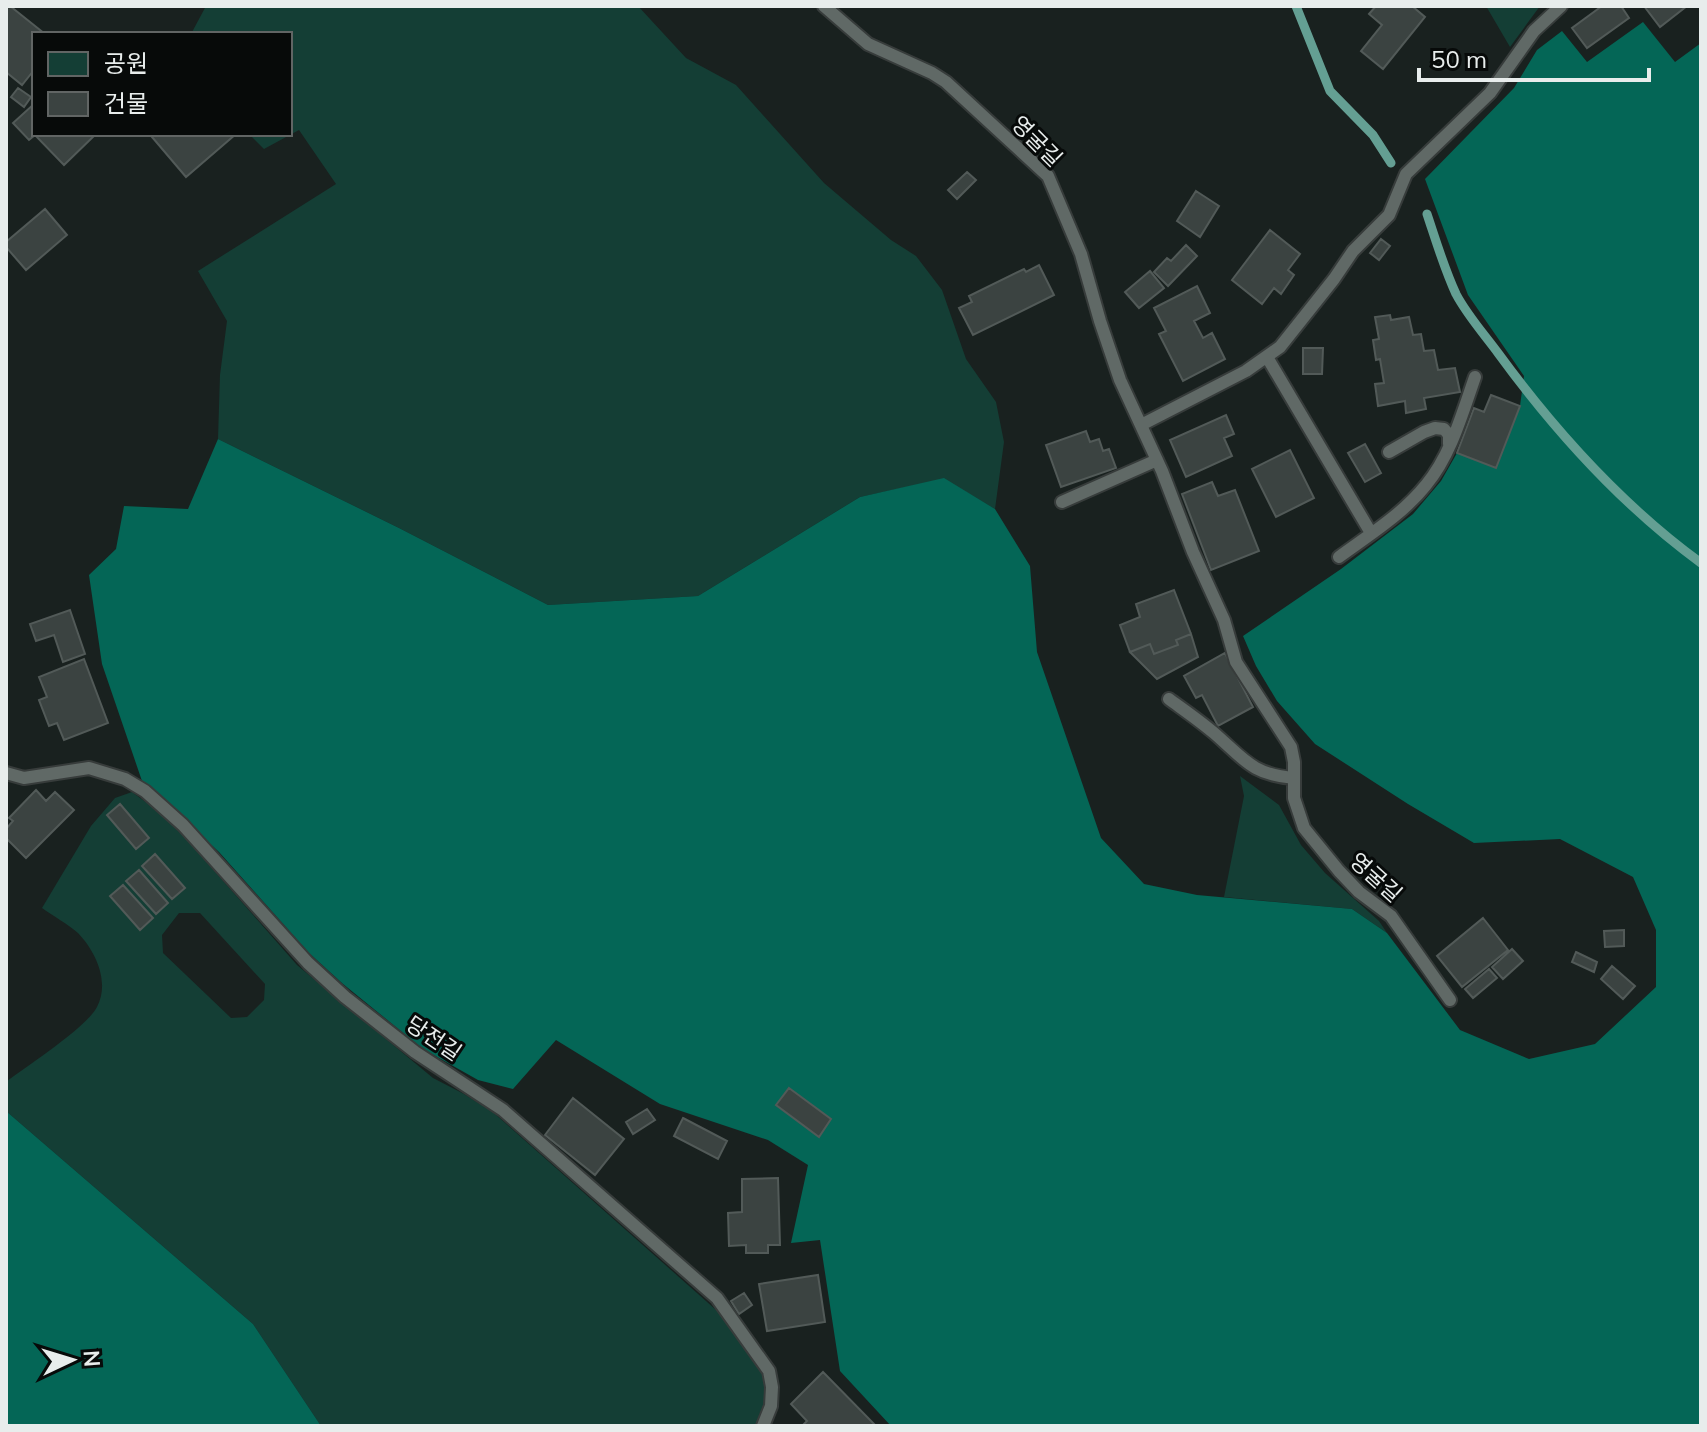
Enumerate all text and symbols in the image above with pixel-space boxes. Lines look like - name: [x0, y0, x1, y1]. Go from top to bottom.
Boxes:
- legend: [32, 32, 292, 136]
- scale bar: [1419, 32, 1649, 82]
- text: 50 m: [1431, 44, 1487, 74]
- text: 공원: [104, 48, 148, 78]
- text: 건물: [104, 88, 148, 118]
- street label: 영굴길: [1006, 110, 1068, 172]
- street label: 영굴길: [1344, 846, 1408, 908]
- street label: 당전길: [401, 1009, 467, 1067]
- north arrow: [32, 1320, 112, 1400]
- text: N: [77, 1349, 106, 1368]

